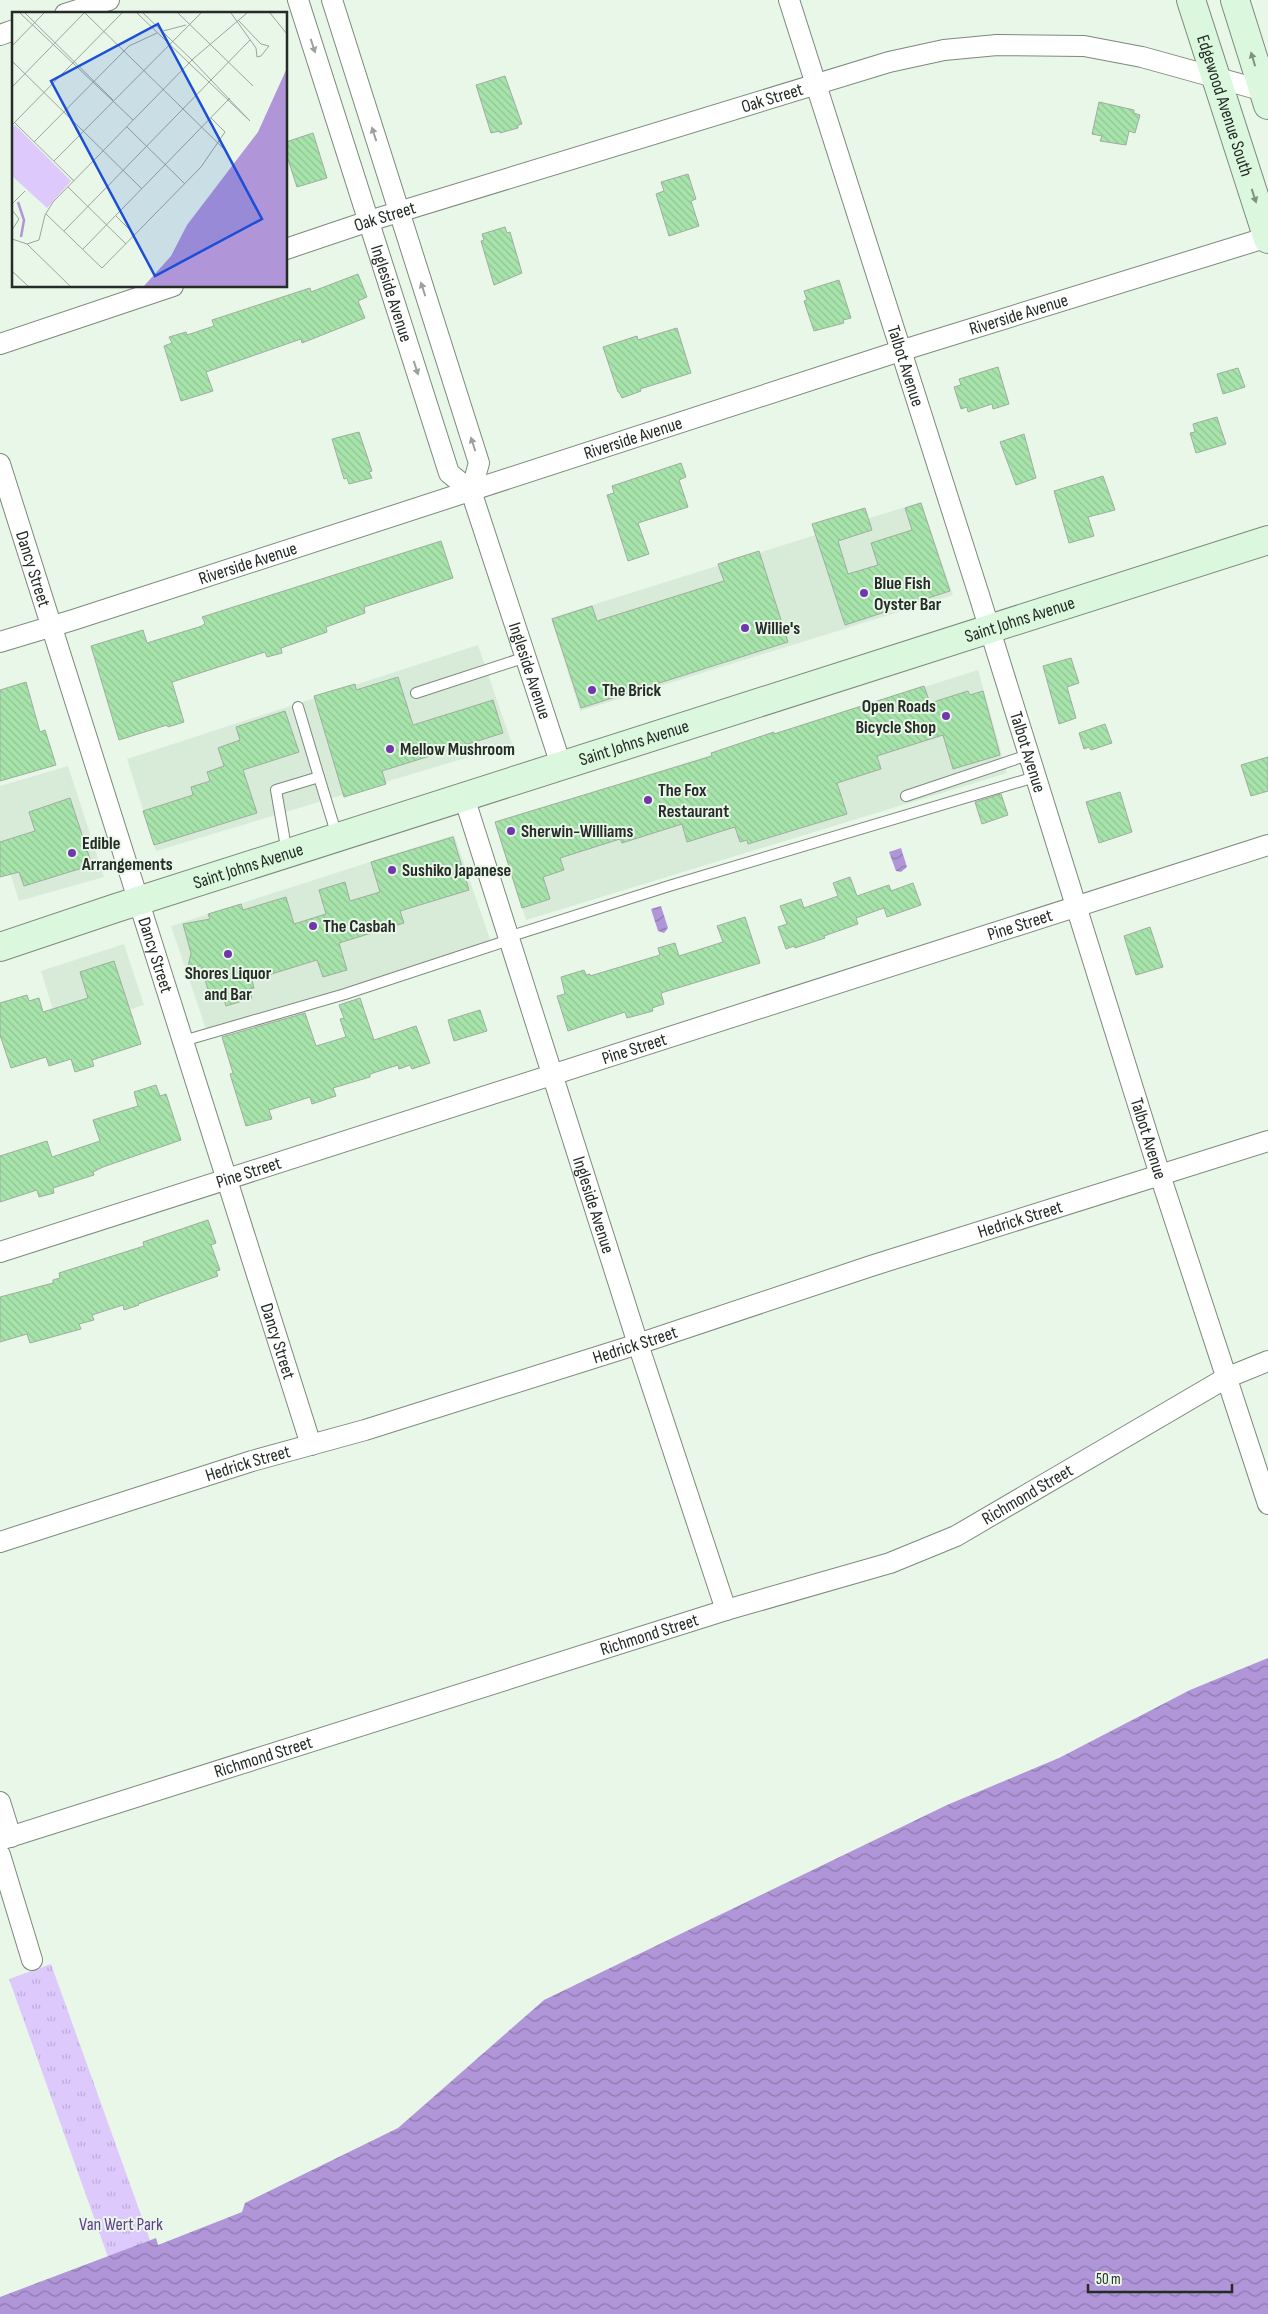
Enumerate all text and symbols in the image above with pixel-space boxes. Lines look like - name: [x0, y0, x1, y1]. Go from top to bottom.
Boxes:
- inset map: [12, 12, 288, 288]
- street label: Edgewood Avenue South: [1192, 32, 1258, 179]
- one-way arrow: [310, 39, 318, 54]
- one-way arrow: [1249, 51, 1257, 66]
- street label: Oak Street: [739, 78, 806, 117]
- one-way arrow: [370, 127, 378, 142]
- one-way arrow: [1251, 189, 1258, 204]
- street label: Oak Street: [351, 197, 419, 236]
- street label: Ingleside Avenue: [366, 242, 417, 345]
- one-way arrow: [419, 282, 427, 297]
- street label: Riverside Avenue: [967, 289, 1070, 339]
- street label: Talbot Avenue: [883, 323, 929, 409]
- one-way arrow: [412, 361, 420, 376]
- street label: Riverside Avenue: [581, 412, 685, 464]
- one-way arrow: [468, 436, 476, 451]
- street label: Dancy Street: [11, 528, 55, 610]
- street label: Riverside Avenue: [196, 537, 300, 589]
- place label: Blue Fish Oyster Bar: [874, 573, 942, 615]
- marker: Blue Fish Oyster Bar: [858, 587, 870, 599]
- street label: Saint Johns Avenue: [962, 592, 1077, 647]
- place label: Willie's: [755, 618, 800, 639]
- street label: Ingleside Avenue: [504, 620, 556, 722]
- marker: Willie's: [739, 622, 751, 634]
- place label: The Brick: [602, 680, 662, 701]
- marker: The Brick: [586, 684, 598, 696]
- place label: Open Roads Bicycle Shop: [855, 696, 936, 738]
- street label: Talbot Avenue: [1005, 709, 1050, 795]
- marker: Open Roads Bicycle Shop: [940, 710, 952, 722]
- street label: Saint Johns Avenue: [576, 715, 691, 770]
- place label: Mellow Mushroom: [400, 739, 515, 760]
- marker: Mellow Mushroom: [384, 743, 396, 755]
- place label: The Fox Restaurant: [658, 780, 729, 822]
- marker: The Fox Restaurant: [642, 794, 654, 806]
- place label: Sherwin-Williams: [521, 821, 633, 842]
- marker: Sherwin-Williams: [505, 825, 517, 837]
- place label: Edible Arrangements: [81, 833, 173, 875]
- street label: Saint Johns Avenue: [190, 838, 306, 893]
- marker: Edible Arrangements: [66, 847, 78, 859]
- place label: Sushiko Japanese: [402, 860, 511, 881]
- marker: Sushiko Japanese: [386, 864, 398, 876]
- street label: Pine Street: [985, 904, 1055, 945]
- street label: Dancy Street: [134, 914, 178, 996]
- place label: The Casbah: [323, 916, 396, 937]
- marker: The Casbah: [307, 920, 319, 932]
- marker: Shores Liquor and Bar: [222, 948, 234, 960]
- place label: Shores Liquor and Bar: [185, 963, 272, 1005]
- street label: Pine Street: [599, 1028, 670, 1069]
- street label: Talbot Avenue: [1126, 1095, 1171, 1182]
- street label: Pine Street: [213, 1152, 284, 1192]
- street label: Ingleside Avenue: [568, 1154, 619, 1256]
- street label: Hedrick Street: [975, 1196, 1065, 1242]
- street label: Dancy Street: [256, 1300, 300, 1382]
- street label: Hedrick Street: [590, 1321, 680, 1368]
- street label: Hedrick Street: [203, 1440, 293, 1486]
- street label: Richmond Street: [978, 1459, 1077, 1529]
- street label: Richmond Street: [598, 1609, 701, 1660]
- street label: Richmond Street: [211, 1731, 315, 1782]
- park label: Van Wert Park: [79, 2214, 163, 2235]
- scale bar: [1088, 2262, 1232, 2294]
- text: 50 m: [1096, 2270, 1121, 2289]

